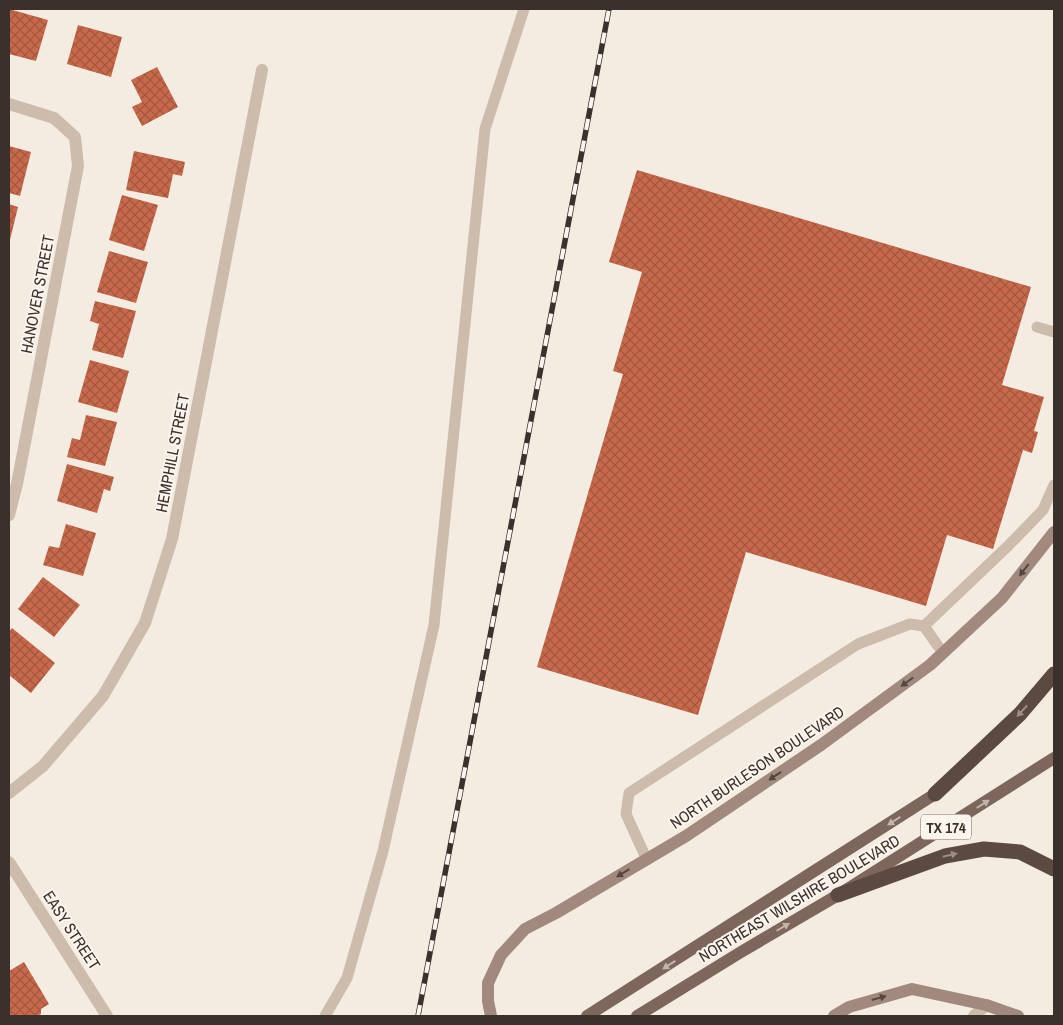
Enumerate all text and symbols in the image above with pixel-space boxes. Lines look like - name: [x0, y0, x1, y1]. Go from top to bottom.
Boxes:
- street label: HANOVER STREET: [15, 233, 59, 355]
- street label: HEMPHILL STREET: [150, 392, 194, 514]
- one-way arrow: [1019, 563, 1030, 576]
- one-way arrow: [900, 677, 914, 687]
- street label: NORTH BURLESON BOULEVARD: [666, 700, 848, 834]
- one-way arrow: [1016, 705, 1028, 717]
- one-way arrow: [768, 772, 782, 781]
- one-way arrow: [976, 799, 989, 808]
- road number: TX 174: [921, 814, 971, 840]
- one-way arrow: [887, 816, 900, 825]
- street label: NORTHEAST WILSHIRE BOULEVARD: [694, 829, 904, 967]
- one-way arrow: [942, 851, 957, 859]
- one-way arrow: [617, 869, 630, 878]
- street label: EASY STREET: [38, 886, 106, 974]
- one-way arrow: [776, 923, 789, 932]
- one-way arrow: [662, 960, 675, 970]
- one-way arrow: [871, 994, 886, 1002]

